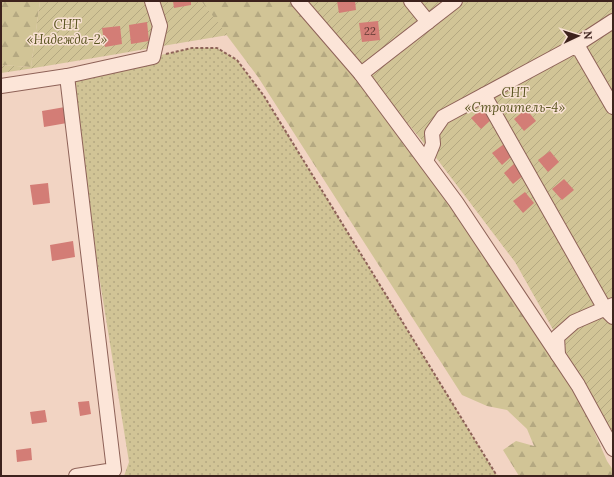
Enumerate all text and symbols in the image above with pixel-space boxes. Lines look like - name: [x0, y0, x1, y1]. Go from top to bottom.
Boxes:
- park label: СНТ «Надежда-2»: [27, 16, 107, 48]
- north arrow: [558, 16, 598, 56]
- house number: 22: [364, 24, 376, 38]
- text: N: [581, 31, 595, 41]
- park label: СНТ «Строитель-4»: [465, 84, 565, 116]

